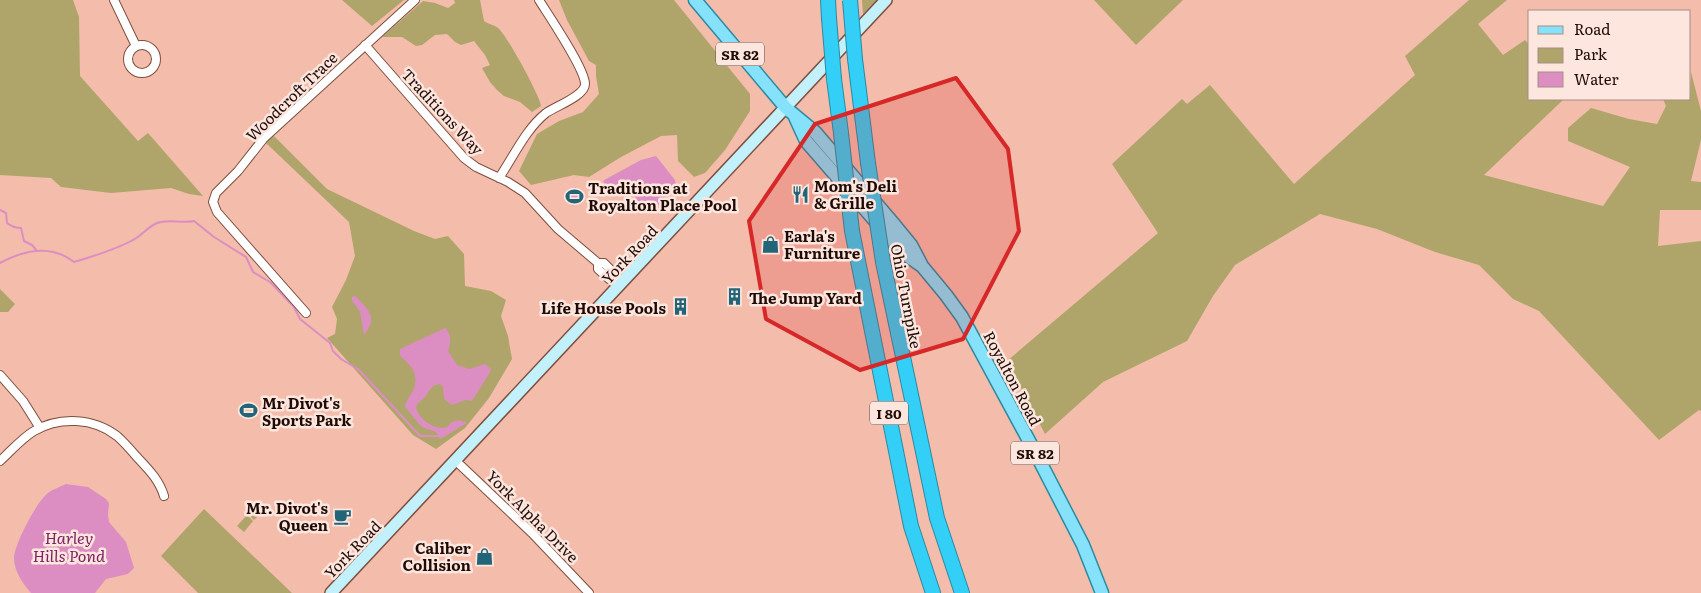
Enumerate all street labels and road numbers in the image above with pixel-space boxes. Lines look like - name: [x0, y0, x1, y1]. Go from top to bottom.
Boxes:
- road number: SR 82: [716, 42, 764, 66]
- street label: Woodcroft Trace: [240, 46, 342, 146]
- street label: Traditions Way: [397, 63, 489, 160]
- street label: York Road: [596, 219, 662, 289]
- street label: Ohio Turnpike: [886, 242, 928, 350]
- street label: Royalton Road: [978, 327, 1048, 429]
- road number: I 80: [870, 402, 908, 424]
- road number: SR 82: [1011, 442, 1059, 464]
- street label: York Alpha Drive: [482, 465, 585, 568]
- street label: York Road: [318, 515, 386, 583]

